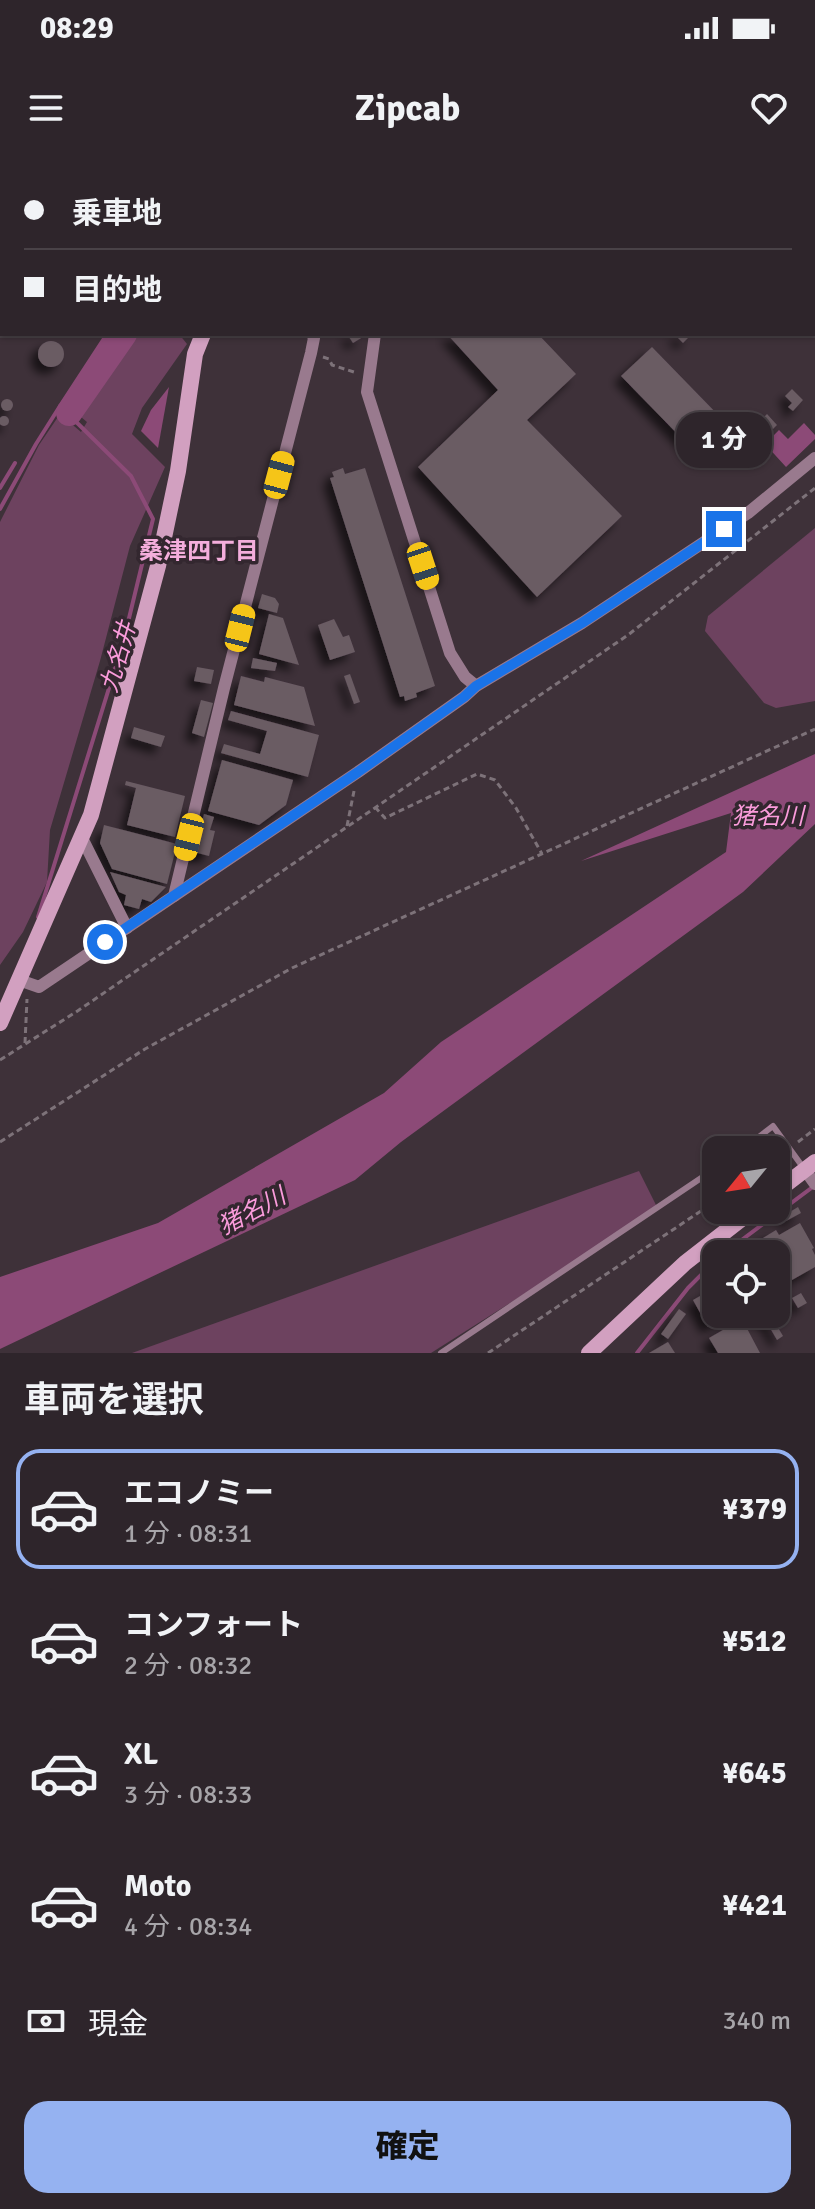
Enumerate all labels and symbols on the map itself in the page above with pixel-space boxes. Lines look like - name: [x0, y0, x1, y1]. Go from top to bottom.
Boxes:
- callout: 1 分: [676, 413, 772, 469]
- car: [261, 449, 297, 501]
- route end: [706, 511, 742, 547]
- district label: 桑津四丁目: [139, 536, 259, 566]
- car: [404, 539, 442, 593]
- car: [223, 602, 257, 654]
- water label: 九名井: [94, 616, 143, 696]
- water label: 猪名川: [732, 801, 807, 831]
- car: [172, 811, 206, 863]
- route start: [87, 924, 123, 960]
- north arrow: [702, 1136, 790, 1224]
- water label: 猪名川: [213, 1179, 293, 1241]

